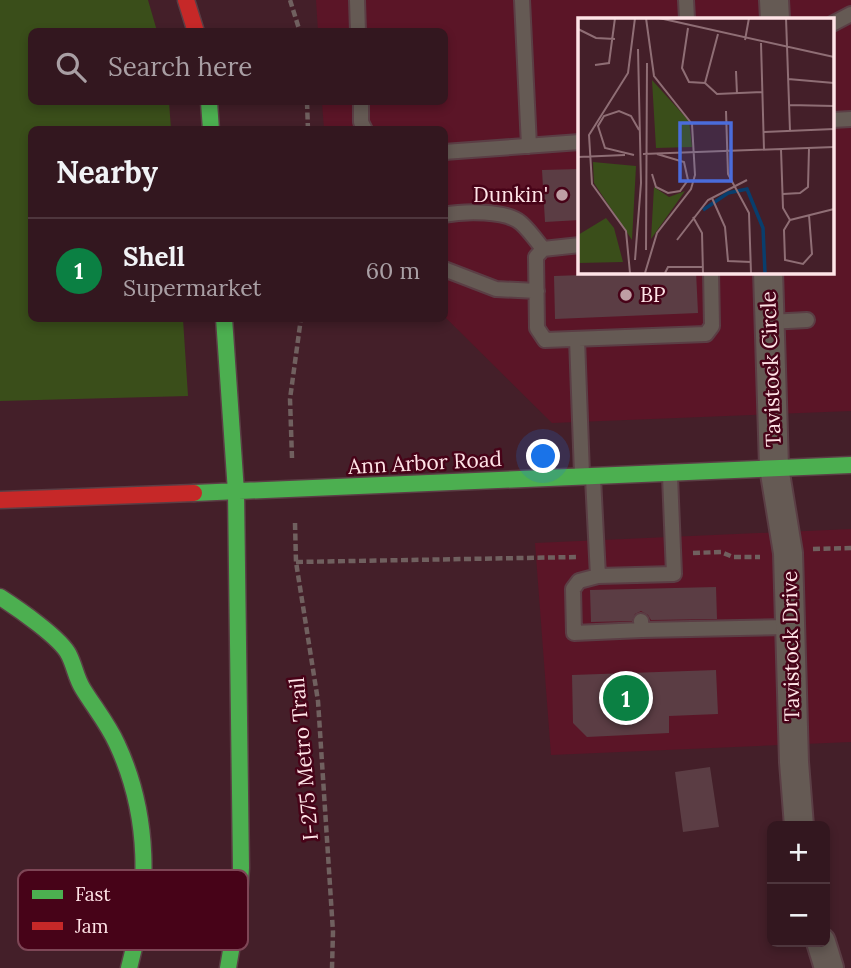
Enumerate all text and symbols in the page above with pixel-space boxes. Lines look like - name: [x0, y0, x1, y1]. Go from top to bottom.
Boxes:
- inset map: [578, 18, 834, 273]
- search box: [28, 28, 448, 105]
- icon: search: [52, 48, 90, 86]
- text: Search here: [108, 50, 252, 83]
- text: Nearby: [56, 153, 158, 191]
- place label: Dunkin': [473, 181, 548, 208]
- marker: Dunkin': [554, 187, 570, 203]
- text: Shell: [123, 240, 185, 273]
- text: 1: [74, 256, 84, 285]
- text: 60 m: [366, 256, 420, 285]
- text: Supermarket: [123, 273, 261, 302]
- place label: BP: [640, 281, 666, 308]
- marker: BP: [618, 287, 634, 303]
- street label: Tavistock Circle: [754, 291, 787, 447]
- your location: [526, 439, 560, 473]
- street label: Ann Arbor Road: [346, 445, 503, 480]
- street label: Tavistock Drive: [776, 570, 805, 722]
- pin: 1: [603, 672, 649, 724]
- street label: I-275 Metro Trail: [283, 676, 324, 842]
- map controls: [767, 821, 830, 947]
- button: +: [767, 821, 830, 884]
- legend: [18, 870, 248, 950]
- text: Fast: [75, 882, 111, 906]
- button: −: [767, 884, 830, 947]
- text: Jam: [74, 914, 109, 938]

